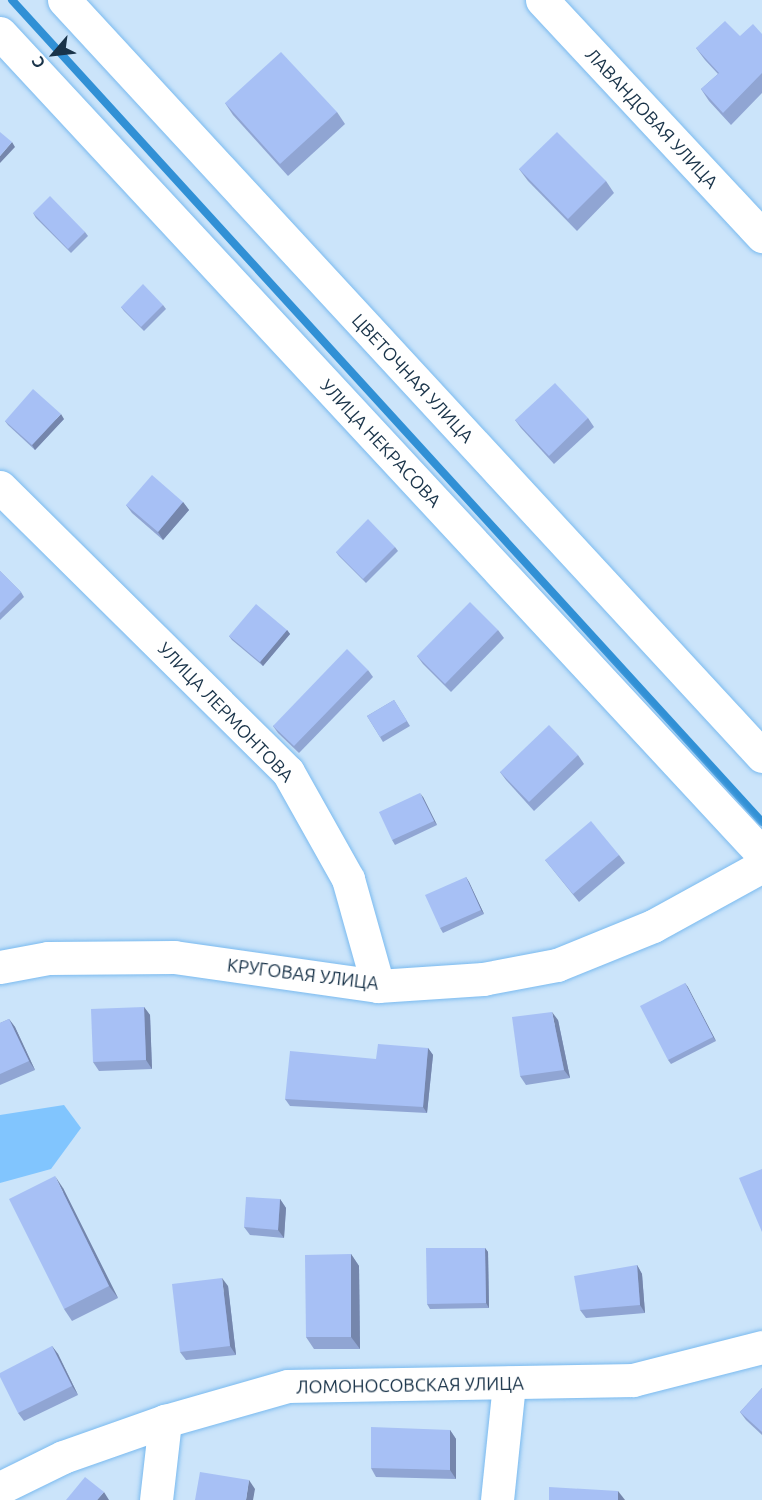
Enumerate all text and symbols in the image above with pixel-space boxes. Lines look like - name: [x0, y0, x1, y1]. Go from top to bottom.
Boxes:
- north arrow: [24, 24, 84, 84]
- street label: ЛАВАНДОВАЯ УЛИЦА: [581, 43, 723, 193]
- text: С: [28, 54, 48, 71]
- street label: ЦВЕТОЧНАЯ УЛИЦА: [348, 309, 478, 447]
- street label: УЛИЦА НЕКРАСОВА: [316, 375, 446, 511]
- street label: УЛИЦА ЛЕРМОНТОВА: [154, 638, 298, 786]
- street label: КРУГОВАЯ УЛИЦА: [226, 954, 380, 994]
- street label: ЛОМОНОСОВСКАЯ УЛИЦА: [296, 1372, 524, 1398]

